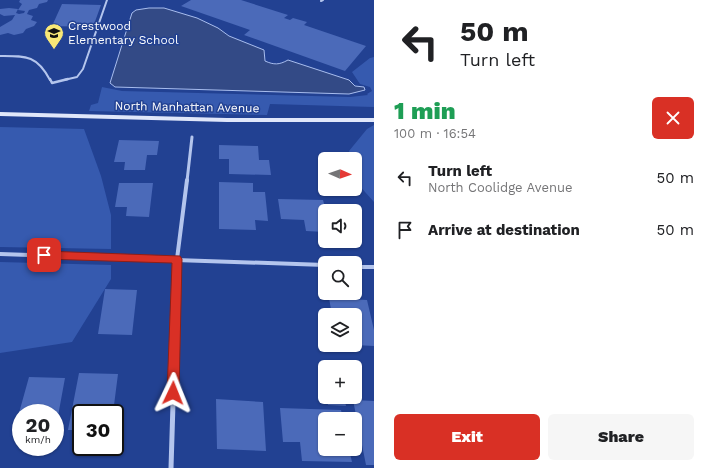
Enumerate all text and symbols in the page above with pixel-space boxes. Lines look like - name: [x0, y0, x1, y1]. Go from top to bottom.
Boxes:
- text: 50 m: [460, 15, 529, 48]
- icon: left: [394, 16, 446, 68]
- place label: Crestwood Elementary School: [68, 19, 179, 47]
- school or university icon: Crestwood Elementary School: [43, 22, 65, 50]
- text: Turn left: [460, 49, 535, 70]
- text: 1 min: [394, 97, 456, 125]
- button: close: [652, 97, 694, 139]
- street label: North Manhattan Avenue: [114, 99, 260, 115]
- text: 100 m · 16:54: [394, 126, 476, 141]
- north arrow: [318, 152, 362, 196]
- map controls: [318, 152, 362, 456]
- text: Turn left: [428, 162, 492, 180]
- icon: left: [394, 167, 416, 189]
- text: 50 m: [657, 169, 694, 187]
- text: North Coolidge Avenue: [428, 180, 573, 195]
- button: sound: [318, 204, 362, 248]
- icon: arrive: [394, 219, 416, 241]
- text: Arrive at destination: [428, 221, 580, 239]
- text: 50 m: [657, 221, 694, 239]
- pin: [27, 238, 61, 272]
- icon: arrive: [33, 244, 55, 266]
- button: search: [318, 256, 362, 300]
- button: layers: [318, 308, 362, 352]
- button: +: [318, 360, 362, 404]
- position arrow: [152, 372, 194, 414]
- speed limit sign: 30: [72, 404, 124, 456]
- button: −: [318, 412, 362, 456]
- text: 20: [26, 413, 50, 437]
- button: Exit: [394, 414, 540, 460]
- button: Share: [548, 414, 694, 460]
- text: km/h: [25, 434, 51, 445]

